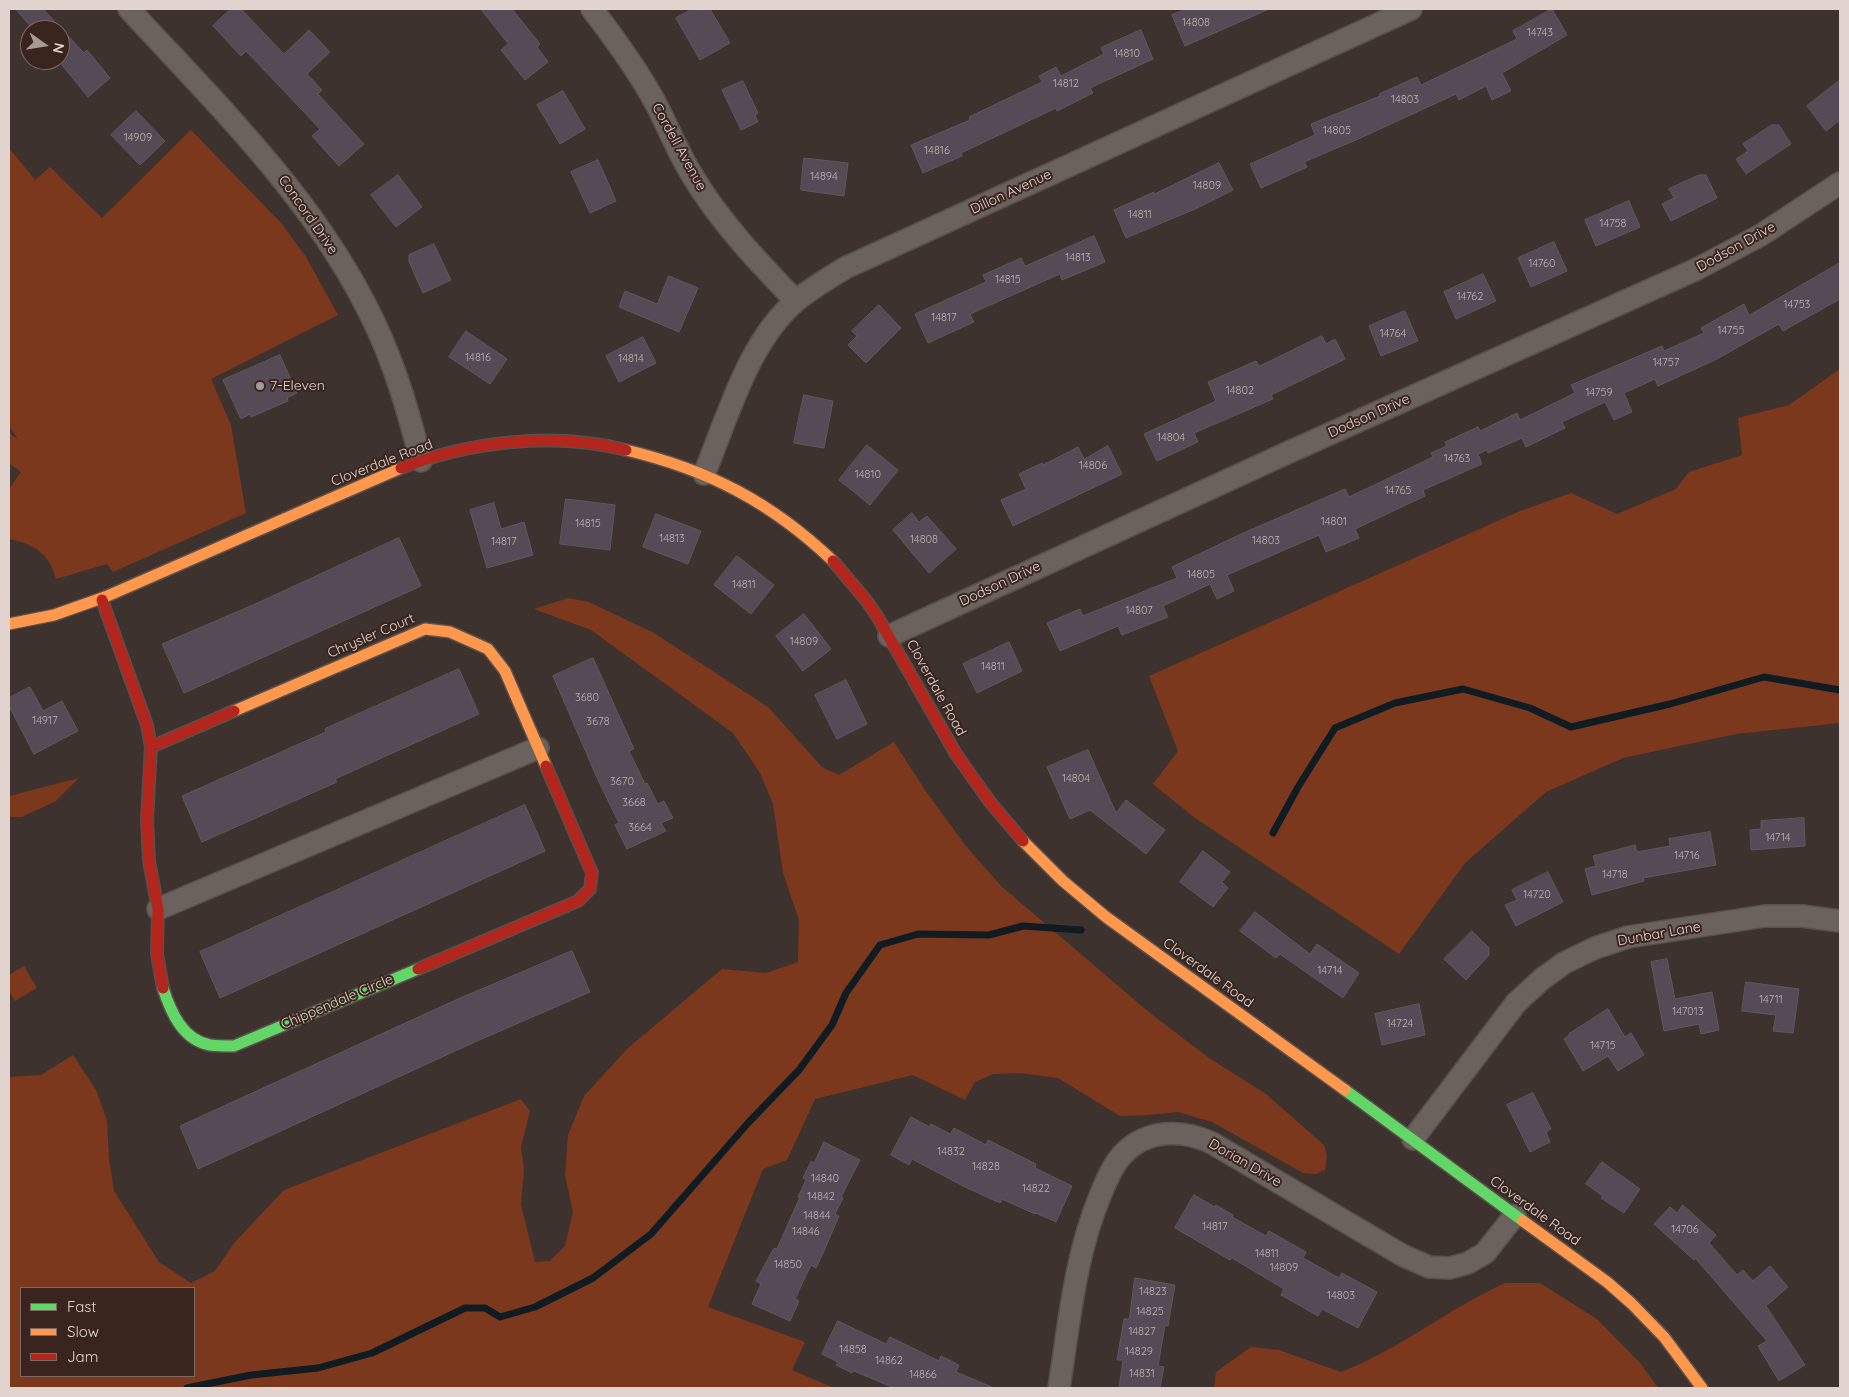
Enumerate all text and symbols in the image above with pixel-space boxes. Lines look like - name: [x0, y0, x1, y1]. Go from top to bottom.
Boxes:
- house number: 14808: [1182, 16, 1210, 30]
- north arrow: [20, 20, 70, 70]
- house number: 14743: [1527, 26, 1553, 40]
- text: N: [49, 41, 69, 55]
- house number: 14810: [1114, 47, 1140, 61]
- house number: 14812: [1053, 77, 1079, 91]
- house number: 14803: [1391, 93, 1419, 107]
- street label: Cordell Avenue: [648, 100, 710, 194]
- house number: 14805: [1323, 124, 1351, 138]
- house number: 14909: [124, 131, 152, 145]
- house number: 14816: [924, 144, 950, 158]
- street label: Dillon Avenue: [968, 166, 1054, 218]
- house number: 14894: [810, 170, 838, 184]
- street label: Concord Drive: [275, 172, 341, 258]
- house number: 14809: [1193, 179, 1221, 193]
- house number: 14811: [1128, 208, 1152, 222]
- house number: 14758: [1600, 217, 1626, 231]
- street label: Dodson Drive: [1694, 218, 1778, 276]
- house number: 14813: [1065, 251, 1091, 265]
- house number: 14760: [1528, 257, 1556, 271]
- house number: 14815: [995, 273, 1021, 287]
- house number: 14762: [1457, 290, 1483, 304]
- house number: 14753: [1784, 298, 1810, 312]
- house number: 14817: [931, 311, 957, 325]
- house number: 14755: [1717, 324, 1745, 338]
- house number: 14764: [1380, 327, 1406, 341]
- house number: 14816: [465, 351, 491, 365]
- house number: 14814: [618, 352, 644, 366]
- house number: 14757: [1653, 356, 1679, 370]
- place label: 7-Eleven: [270, 378, 325, 394]
- marker: 7-Eleven: [254, 380, 266, 392]
- house number: 14802: [1226, 384, 1254, 398]
- house number: 14759: [1585, 386, 1613, 400]
- street label: Dodson Drive: [1326, 390, 1412, 442]
- house number: 14804: [1157, 431, 1185, 445]
- street label: Cloverdale Road: [329, 436, 435, 490]
- house number: 14763: [1444, 452, 1470, 466]
- house number: 14806: [1079, 459, 1107, 473]
- house number: 14810: [855, 468, 881, 482]
- house number: 14765: [1385, 484, 1411, 498]
- house number: 14801: [1321, 515, 1347, 529]
- house number: 14815: [575, 517, 601, 531]
- house number: 14813: [659, 532, 685, 546]
- house number: 14808: [910, 533, 938, 547]
- house number: 14803: [1252, 534, 1280, 548]
- house number: 14817: [491, 535, 517, 549]
- street label: Dodson Drive: [957, 558, 1043, 610]
- house number: 14805: [1187, 568, 1215, 582]
- house number: 14811: [732, 578, 756, 592]
- house number: 14807: [1125, 604, 1153, 618]
- street label: Chrysler Court: [325, 610, 417, 662]
- house number: 14809: [790, 635, 818, 649]
- street label: Cloverdale Road: [903, 637, 969, 739]
- house number: 14811: [981, 660, 1005, 674]
- house number: 3680: [575, 691, 599, 705]
- house number: 14917: [32, 714, 58, 728]
- house number: 3678: [586, 715, 610, 729]
- house number: 14804: [1062, 772, 1090, 786]
- house number: 3670: [610, 775, 634, 789]
- house number: 3668: [622, 796, 646, 810]
- house number: 3664: [628, 821, 652, 835]
- house number: 14714: [1765, 831, 1791, 845]
- house number: 14716: [1674, 849, 1700, 863]
- house number: 14718: [1602, 868, 1628, 882]
- house number: 14720: [1523, 888, 1551, 902]
- street label: Dunbar Lane: [1616, 918, 1702, 950]
- street label: Cloverdale Road: [1160, 935, 1256, 1011]
- house number: 14714: [1317, 964, 1343, 978]
- street label: Chippendale Circle: [278, 971, 396, 1033]
- house number: 14711: [1759, 993, 1783, 1007]
- house number: 147013: [1672, 1005, 1704, 1019]
- house number: 14724: [1387, 1017, 1413, 1031]
- house number: 14715: [1590, 1039, 1616, 1053]
- street label: Dorian Drive: [1206, 1135, 1284, 1191]
- house number: 14832: [937, 1145, 965, 1159]
- house number: 14828: [972, 1160, 1000, 1174]
- house number: 14840: [811, 1172, 839, 1186]
- street label: Cloverdale Road: [1487, 1173, 1583, 1249]
- house number: 14822: [1022, 1182, 1050, 1196]
- house number: 14842: [807, 1190, 835, 1204]
- house number: 14844: [803, 1209, 831, 1223]
- house number: 14817: [1202, 1220, 1228, 1234]
- house number: 14706: [1671, 1223, 1699, 1237]
- house number: 14846: [792, 1225, 820, 1239]
- house number: 14811: [1255, 1247, 1279, 1261]
- house number: 14850: [774, 1258, 802, 1272]
- house number: 14809: [1270, 1261, 1298, 1275]
- house number: 14823: [1139, 1285, 1167, 1299]
- legend: [20, 1287, 195, 1377]
- house number: 14803: [1327, 1289, 1355, 1303]
- text: Fast: [67, 1297, 96, 1316]
- house number: 14825: [1136, 1305, 1164, 1319]
- text: Slow: [67, 1322, 99, 1341]
- house number: 14827: [1128, 1325, 1156, 1339]
- house number: 14858: [839, 1343, 867, 1357]
- house number: 14829: [1125, 1345, 1153, 1359]
- text: Jam: [67, 1347, 98, 1366]
- house number: 14862: [875, 1354, 903, 1368]
- house number: 14831: [1129, 1367, 1155, 1381]
- house number: 14866: [909, 1368, 937, 1382]

